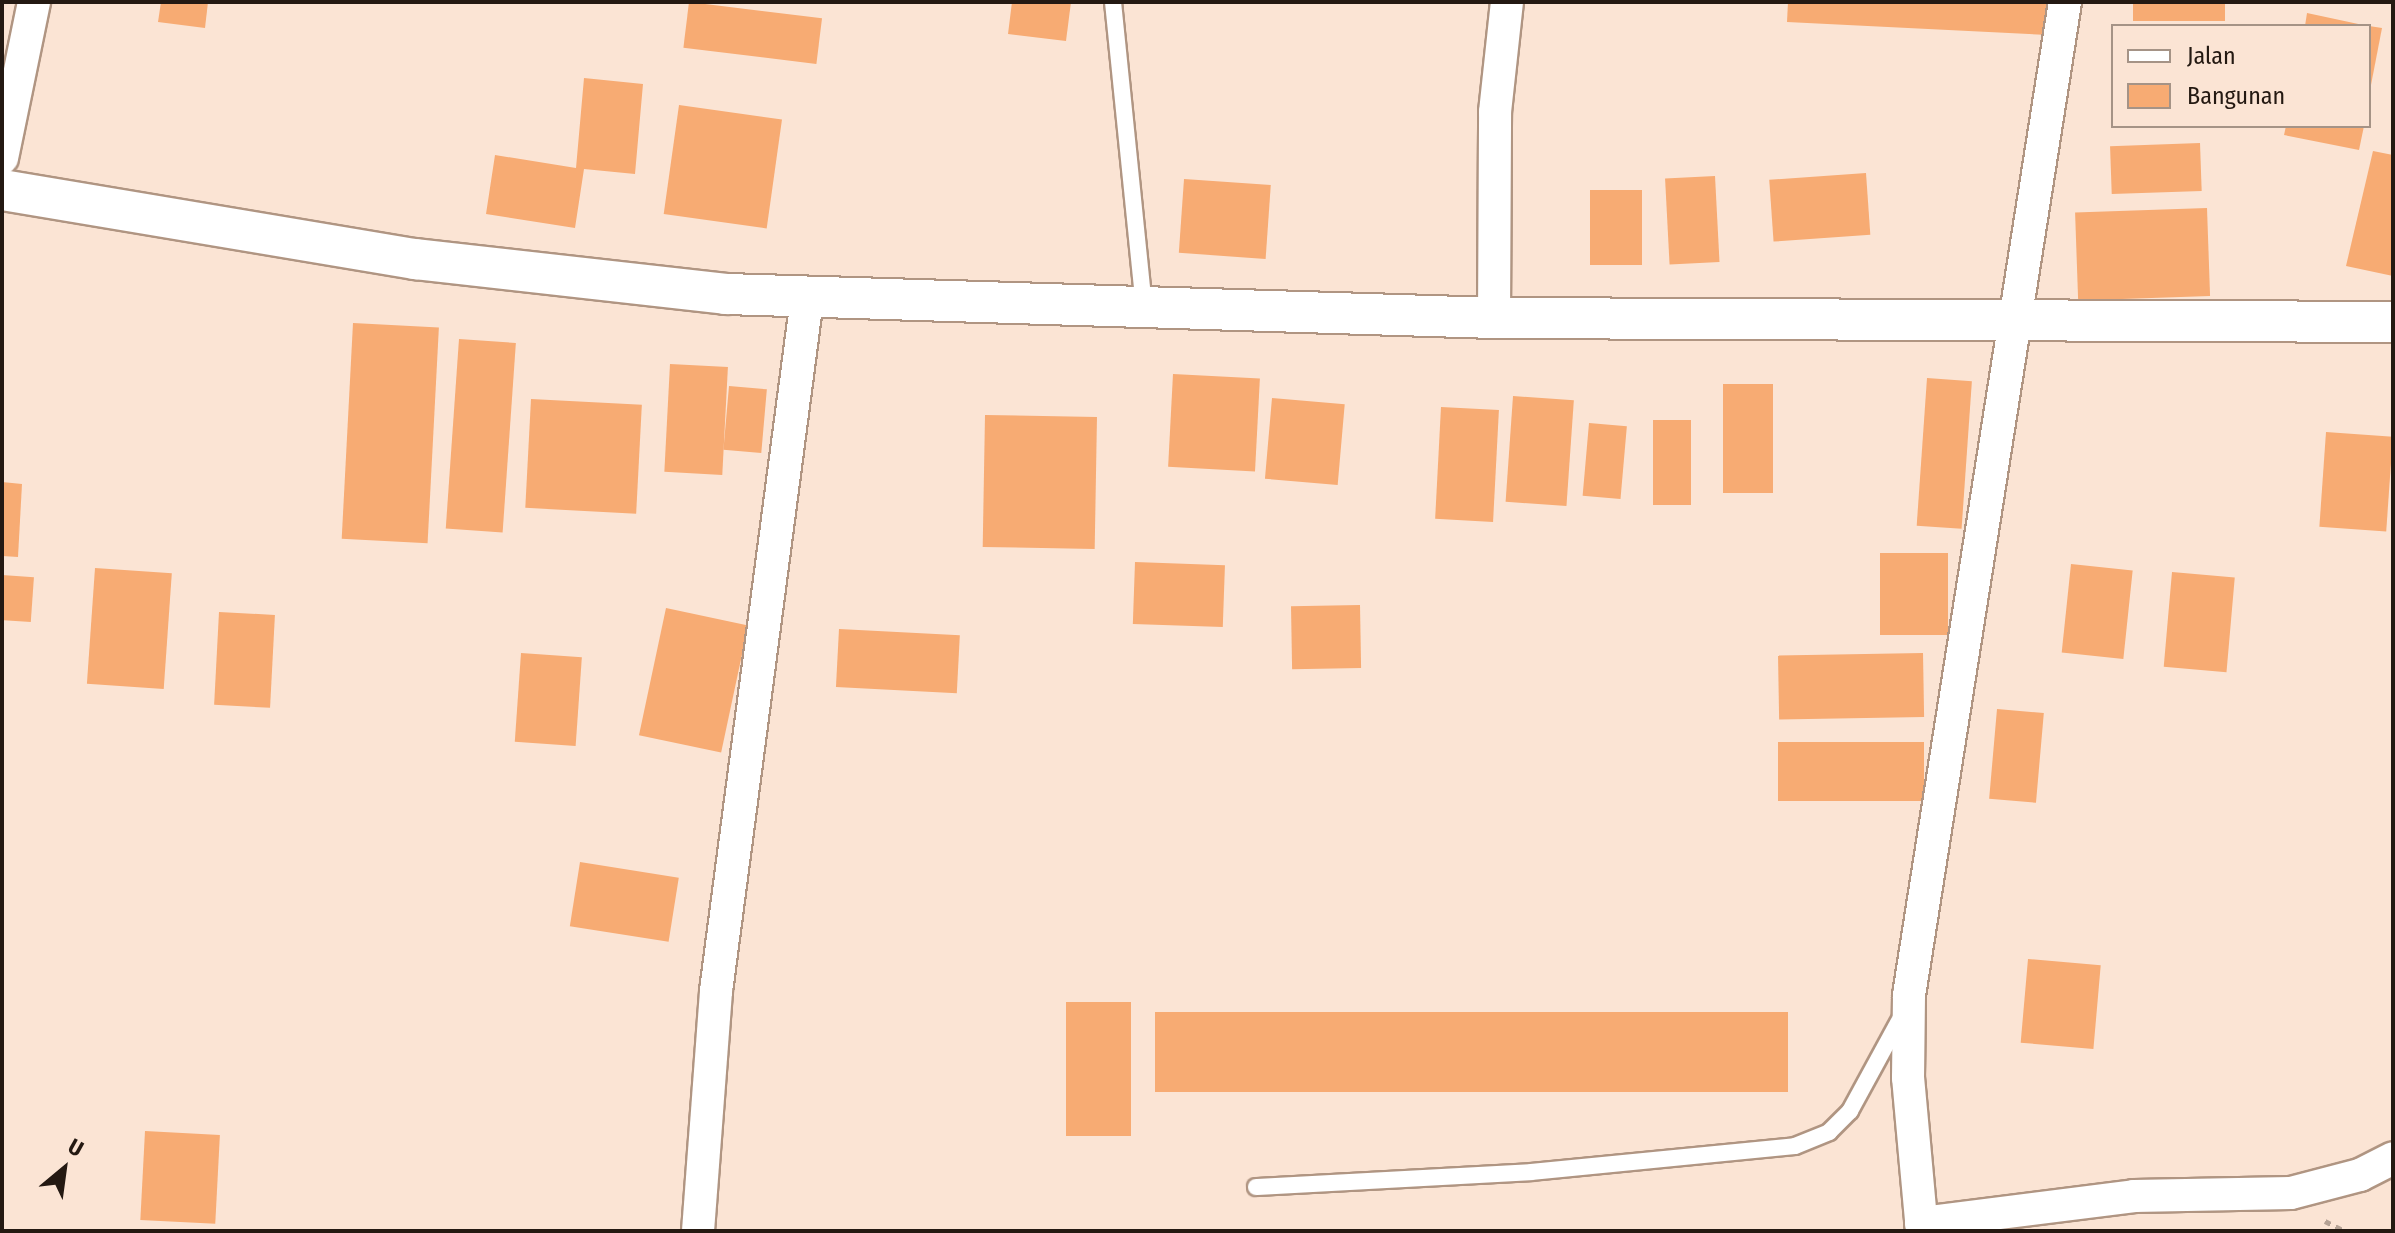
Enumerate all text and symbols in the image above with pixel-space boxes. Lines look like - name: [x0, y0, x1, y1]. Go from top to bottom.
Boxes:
- legend: [2111, 24, 2371, 128]
- text: Jalan: [2187, 42, 2236, 70]
- text: Bangunan: [2187, 82, 2285, 110]
- north arrow: [24, 1129, 104, 1209]
- text: U: [64, 1133, 88, 1163]

